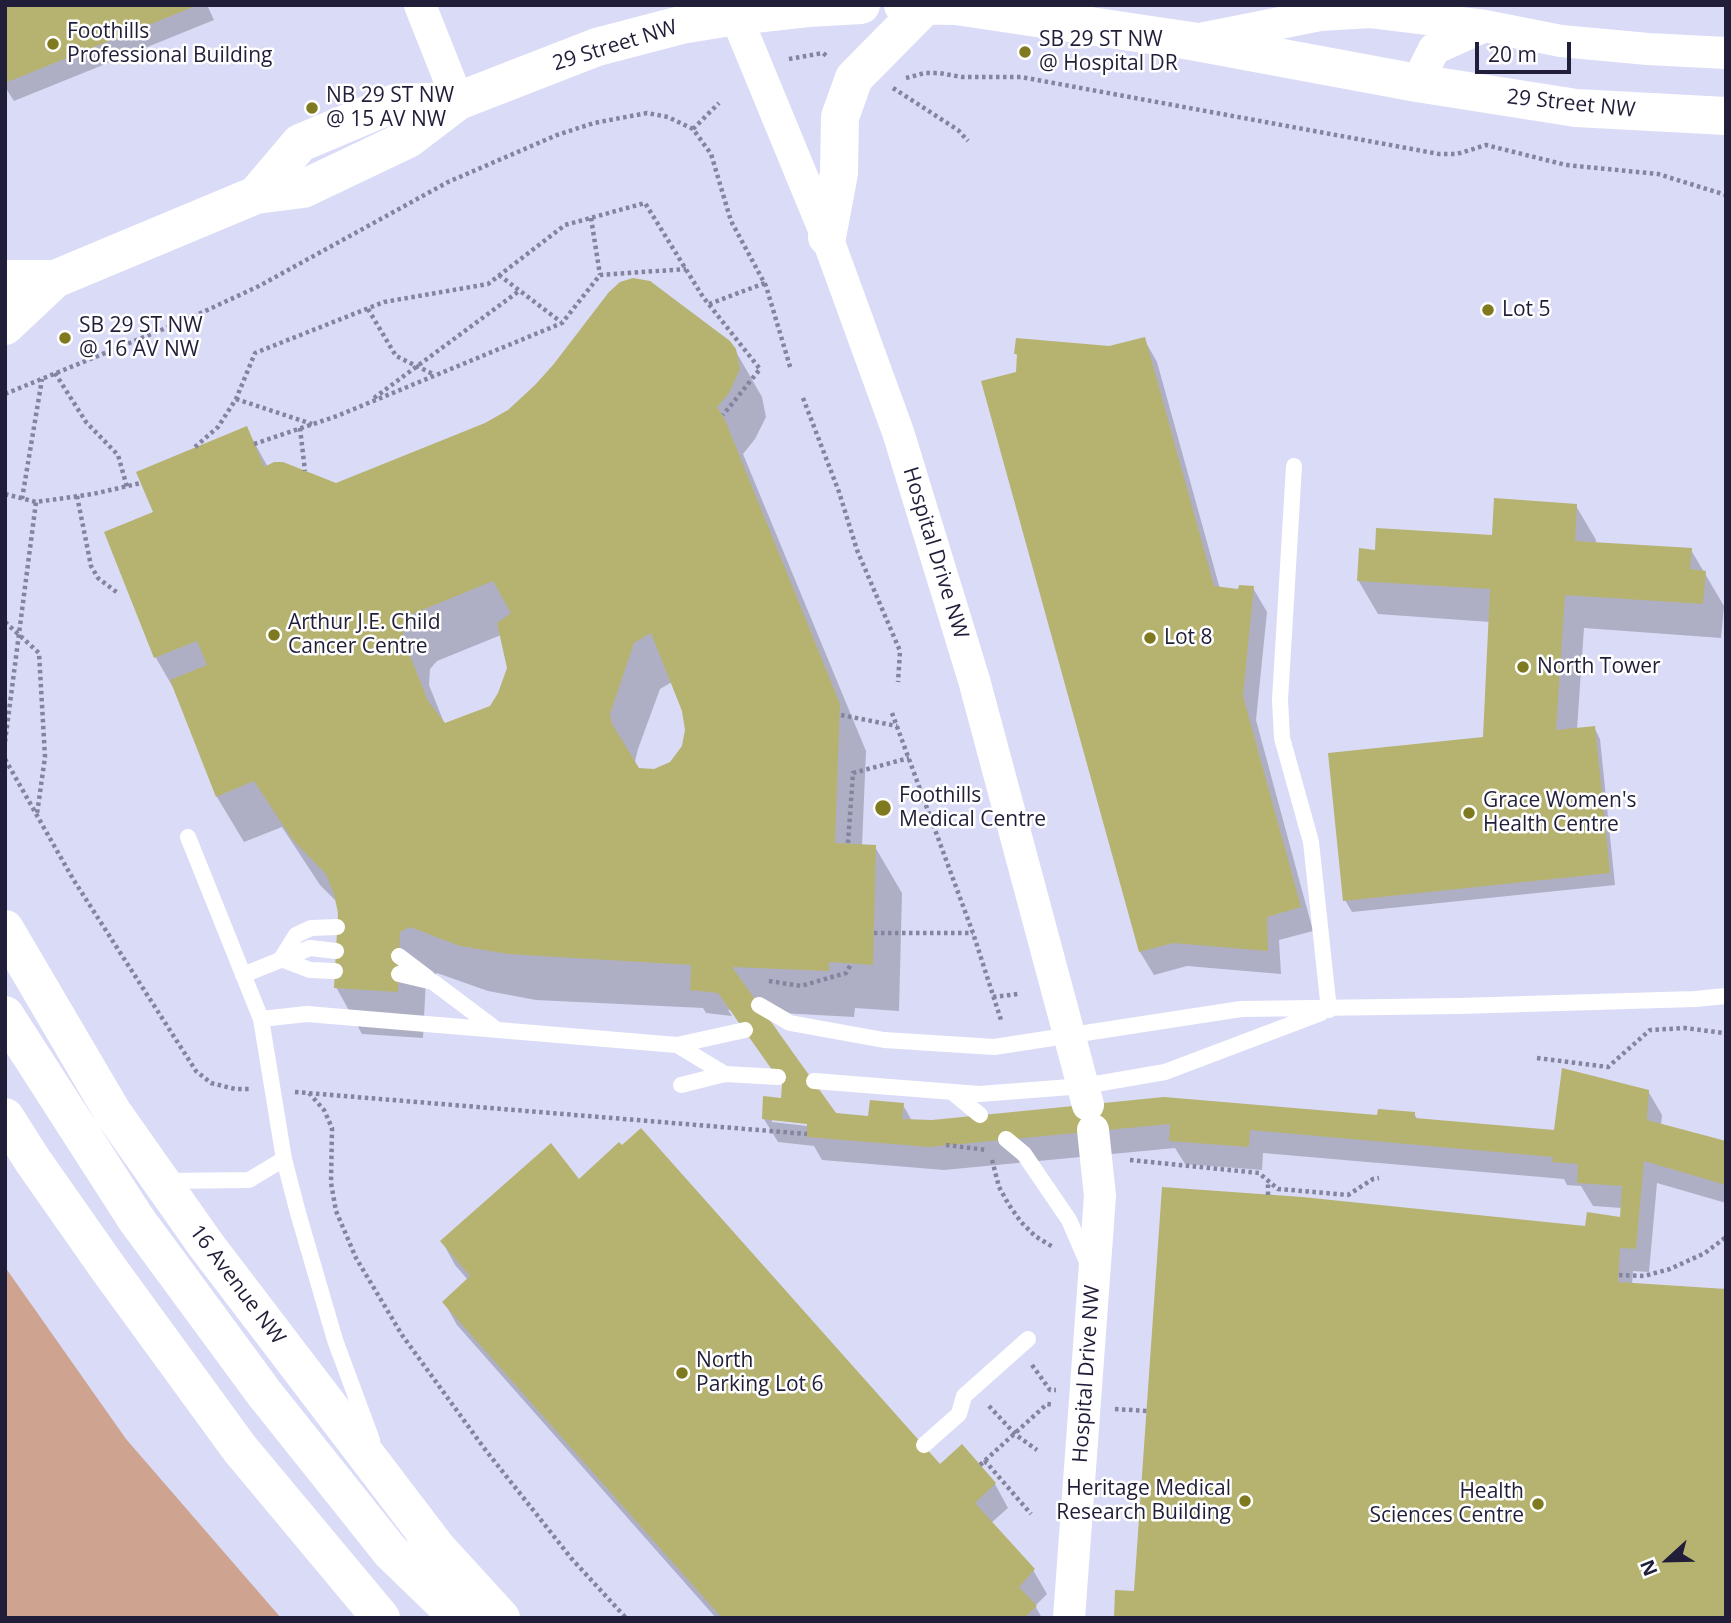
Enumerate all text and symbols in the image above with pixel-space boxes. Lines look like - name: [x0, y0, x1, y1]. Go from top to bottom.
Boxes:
- street label: 29 Street NW: [550, 15, 680, 77]
- place label: Foothills Professional Building: [67, 19, 272, 69]
- place label: SB 29 ST NW @ Hospital DR: [1039, 27, 1178, 77]
- scale bar: [1479, 28, 1575, 72]
- marker: Foothills Professional Building: [45, 36, 61, 52]
- text: 20 m: [1488, 40, 1537, 68]
- marker: SB 29 ST NW @ Hospital DR: [1017, 44, 1033, 60]
- place label: NB 29 ST NW @ 15 AV NW: [326, 83, 454, 133]
- street label: 29 Street NW: [1506, 85, 1636, 123]
- marker: NB 29 ST NW @ 15 AV NW: [304, 100, 320, 116]
- place label: Lot 5: [1502, 297, 1551, 323]
- marker: Lot 5: [1480, 302, 1496, 318]
- place label: SB 29 ST NW @ 16 AV NW: [79, 313, 203, 363]
- marker: SB 29 ST NW @ 16 AV NW: [57, 330, 73, 346]
- street label: Hospital Drive NW: [897, 464, 973, 642]
- place label: Arthur J.E. Child Cancer Centre: [288, 610, 440, 660]
- place label: Lot 8: [1164, 625, 1213, 651]
- marker: Arthur J.E. Child Cancer Centre: [266, 627, 282, 643]
- marker: Lot 8: [1142, 630, 1158, 646]
- place label: North Tower: [1537, 654, 1661, 680]
- marker: North Tower: [1515, 659, 1531, 675]
- place label: Foothills Medical Centre: [899, 783, 1046, 833]
- place label: Grace Women's Health Centre: [1483, 788, 1637, 838]
- marker: Foothills Medical Centre: [873, 798, 893, 818]
- marker: Grace Women's Health Centre: [1461, 805, 1477, 821]
- street label: 16 Avenue NW: [184, 1220, 290, 1350]
- street label: Hospital Drive NW: [1068, 1284, 1106, 1464]
- place label: North Parking Lot 6: [696, 1348, 823, 1398]
- marker: North Parking Lot 6: [674, 1365, 690, 1381]
- place label: Heritage Medical Research Building: [1056, 1476, 1231, 1526]
- place label: Health Sciences Centre: [1369, 1479, 1524, 1529]
- marker: Heritage Medical Research Building: [1237, 1493, 1253, 1509]
- marker: Health Sciences Centre: [1530, 1496, 1546, 1512]
- north arrow: [1633, 1525, 1703, 1595]
- text: N: [1634, 1556, 1663, 1580]

